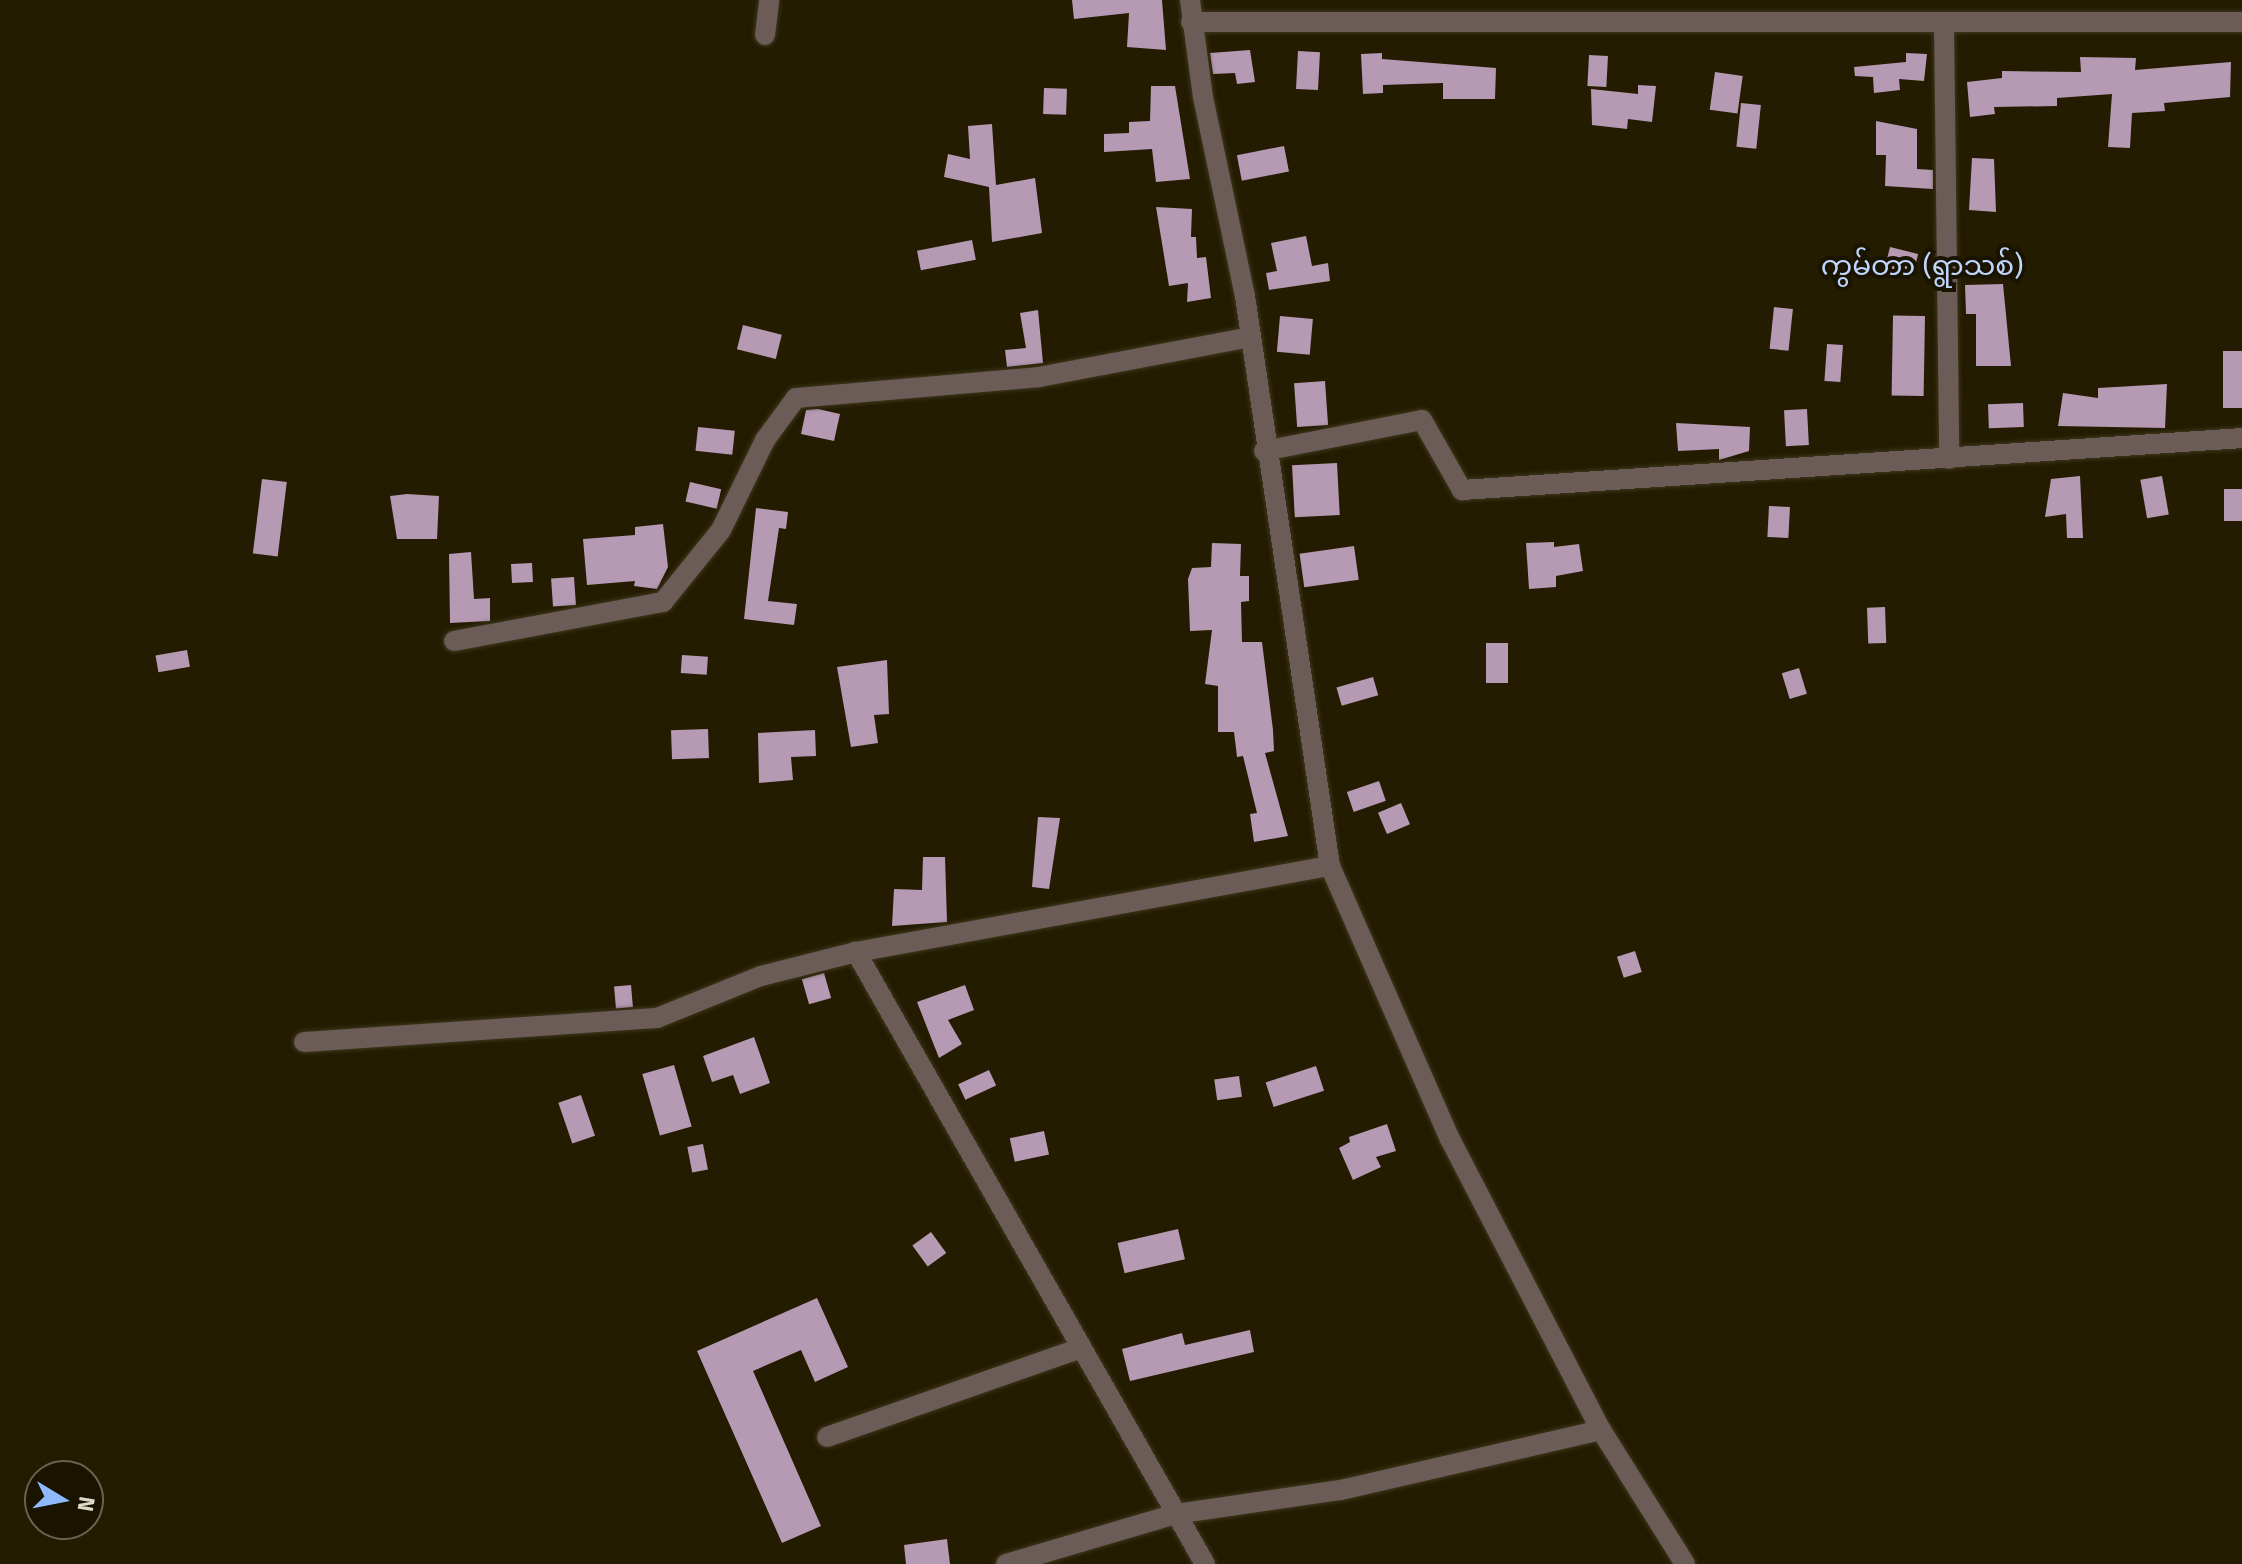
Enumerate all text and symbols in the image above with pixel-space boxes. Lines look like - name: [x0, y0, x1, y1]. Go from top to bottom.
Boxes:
- district label: ကွမ်တာ (ရွာသစ်): [1821, 249, 2023, 283]
- north arrow: [24, 1460, 104, 1540]
- text: N: [72, 1494, 101, 1513]

